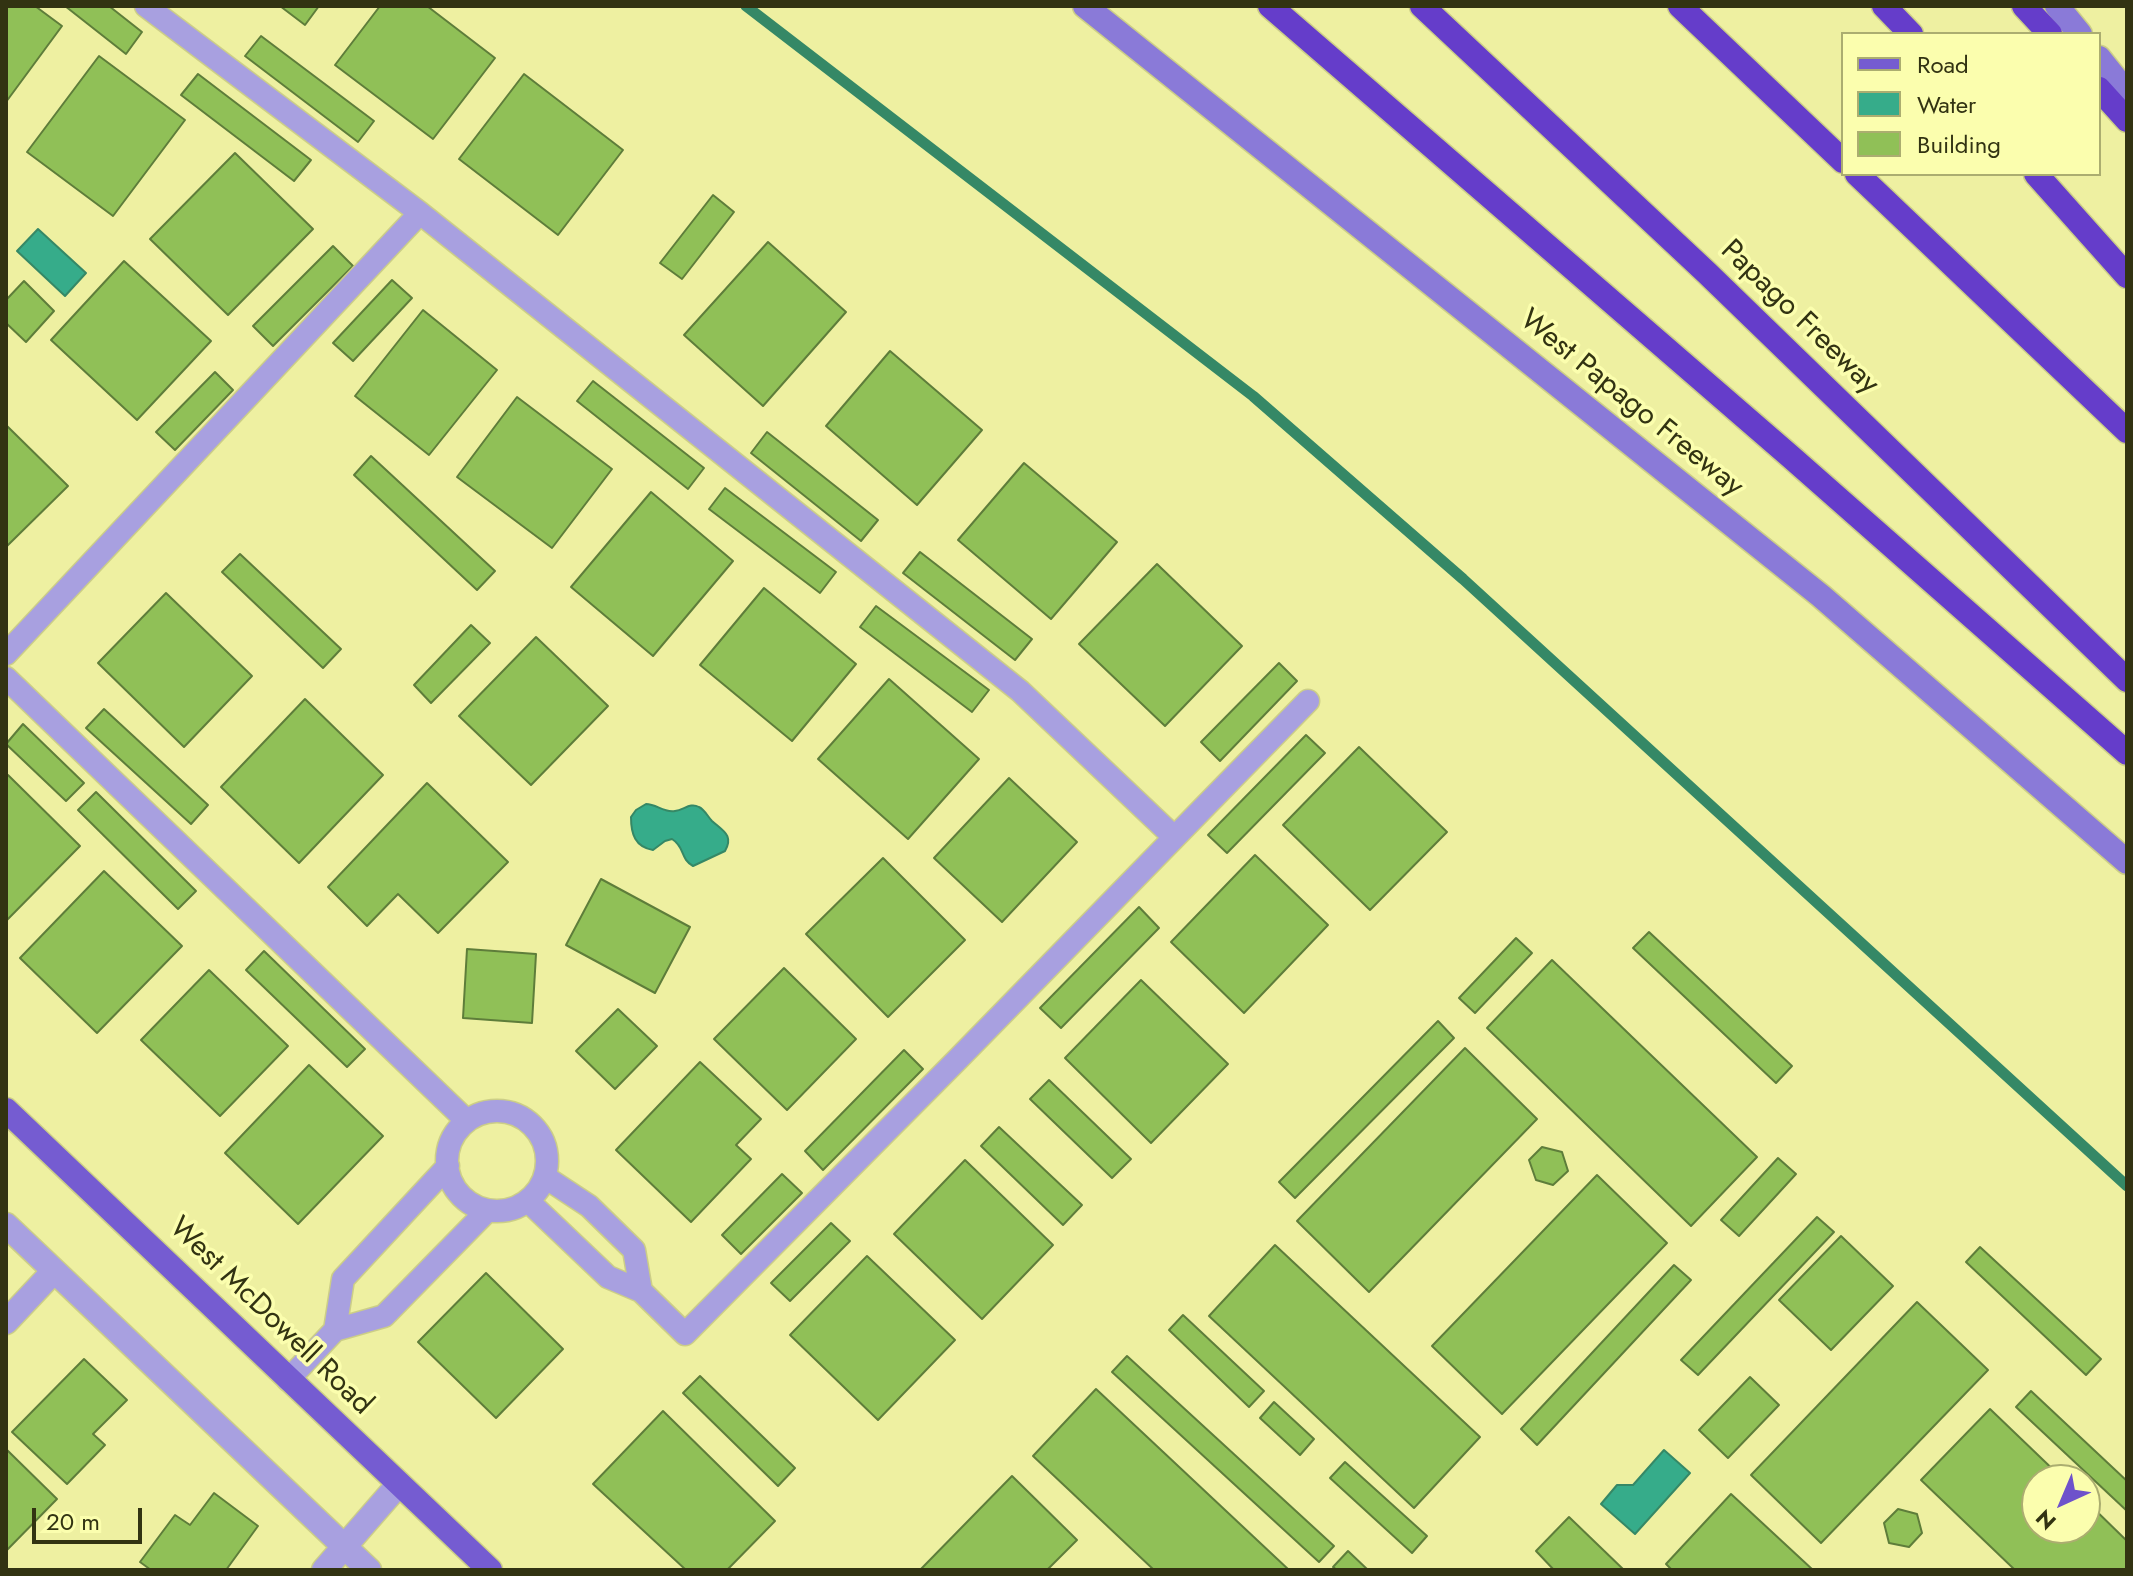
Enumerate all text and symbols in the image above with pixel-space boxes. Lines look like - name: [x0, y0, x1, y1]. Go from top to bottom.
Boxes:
- legend: [1841, 32, 2101, 176]
- text: Road: [1917, 47, 1969, 82]
- text: Water: [1917, 87, 1976, 122]
- text: Building: [1917, 127, 2001, 162]
- street label: Papago Freeway: [1712, 233, 1886, 403]
- street label: West Papago Freeway: [1512, 303, 1750, 505]
- street label: West McDowell Road: [161, 1211, 379, 1423]
- north arrow: [2021, 1464, 2101, 1544]
- scale bar: [36, 1492, 146, 1542]
- text: N: [2028, 1502, 2063, 1537]
- text: 20 m: [46, 1504, 100, 1539]

